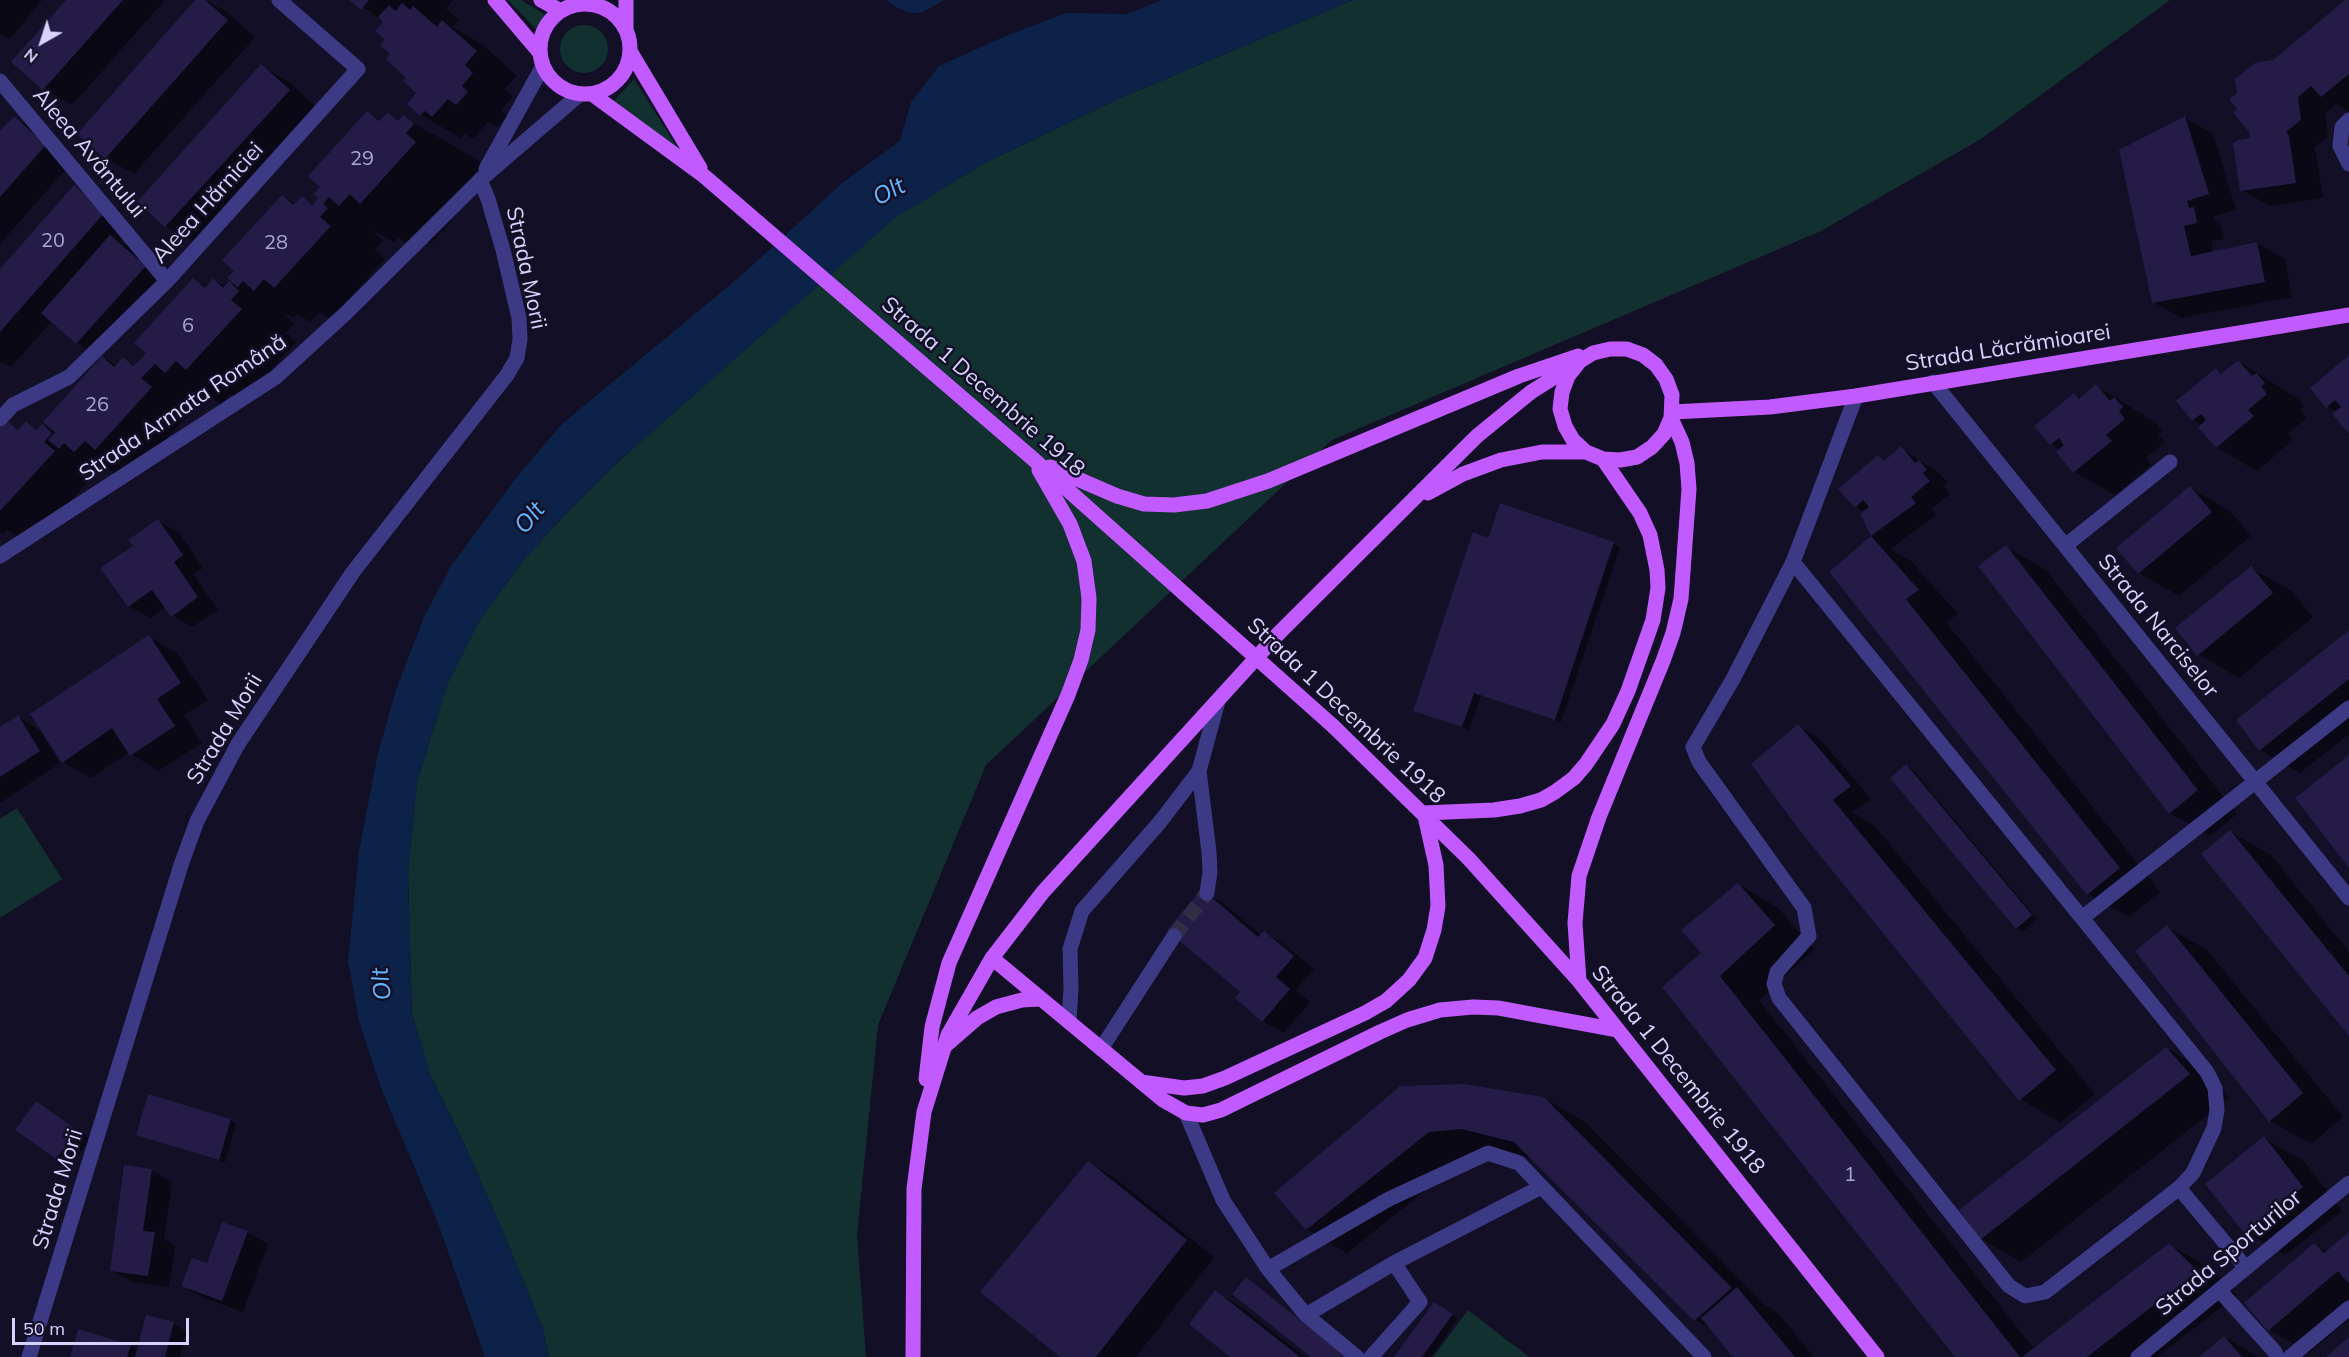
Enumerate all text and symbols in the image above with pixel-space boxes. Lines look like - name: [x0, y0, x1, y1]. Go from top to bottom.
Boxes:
- north arrow: [12, 12, 72, 72]
- text: N: [20, 44, 42, 68]
- street label: Aleea Avântului: [27, 83, 151, 223]
- street label: Aleea Hărniciei: [147, 137, 269, 269]
- house number: 29: [350, 147, 374, 171]
- water label: Olt: [868, 172, 910, 212]
- street label: Strada Morii: [500, 204, 552, 332]
- house number: 20: [41, 229, 65, 253]
- house number: 28: [264, 231, 288, 255]
- street label: Strada 1 Decembrie 1918: [876, 291, 1090, 483]
- house number: 6: [182, 314, 194, 338]
- street label: Strada Lăcrămioarei: [1904, 319, 2112, 377]
- street label: Strada Armata Română: [74, 329, 292, 487]
- house number: 26: [85, 393, 109, 417]
- water label: Olt: [508, 496, 552, 540]
- street label: Strada Narciselor: [2092, 549, 2224, 703]
- street label: Strada 1 Decembrie 1918: [1242, 612, 1450, 810]
- street label: Strada Morii: [182, 669, 268, 789]
- street label: Strada 1 Decembrie 1918: [1586, 960, 1770, 1180]
- water label: Olt: [366, 966, 398, 1002]
- street label: Strada Morii: [27, 1126, 89, 1252]
- house number: 1: [1844, 1163, 1856, 1187]
- street label: Strada Sporturilor: [2151, 1184, 2307, 1322]
- scale bar: [15, 1306, 192, 1344]
- text: 50 m: [23, 1317, 65, 1340]

